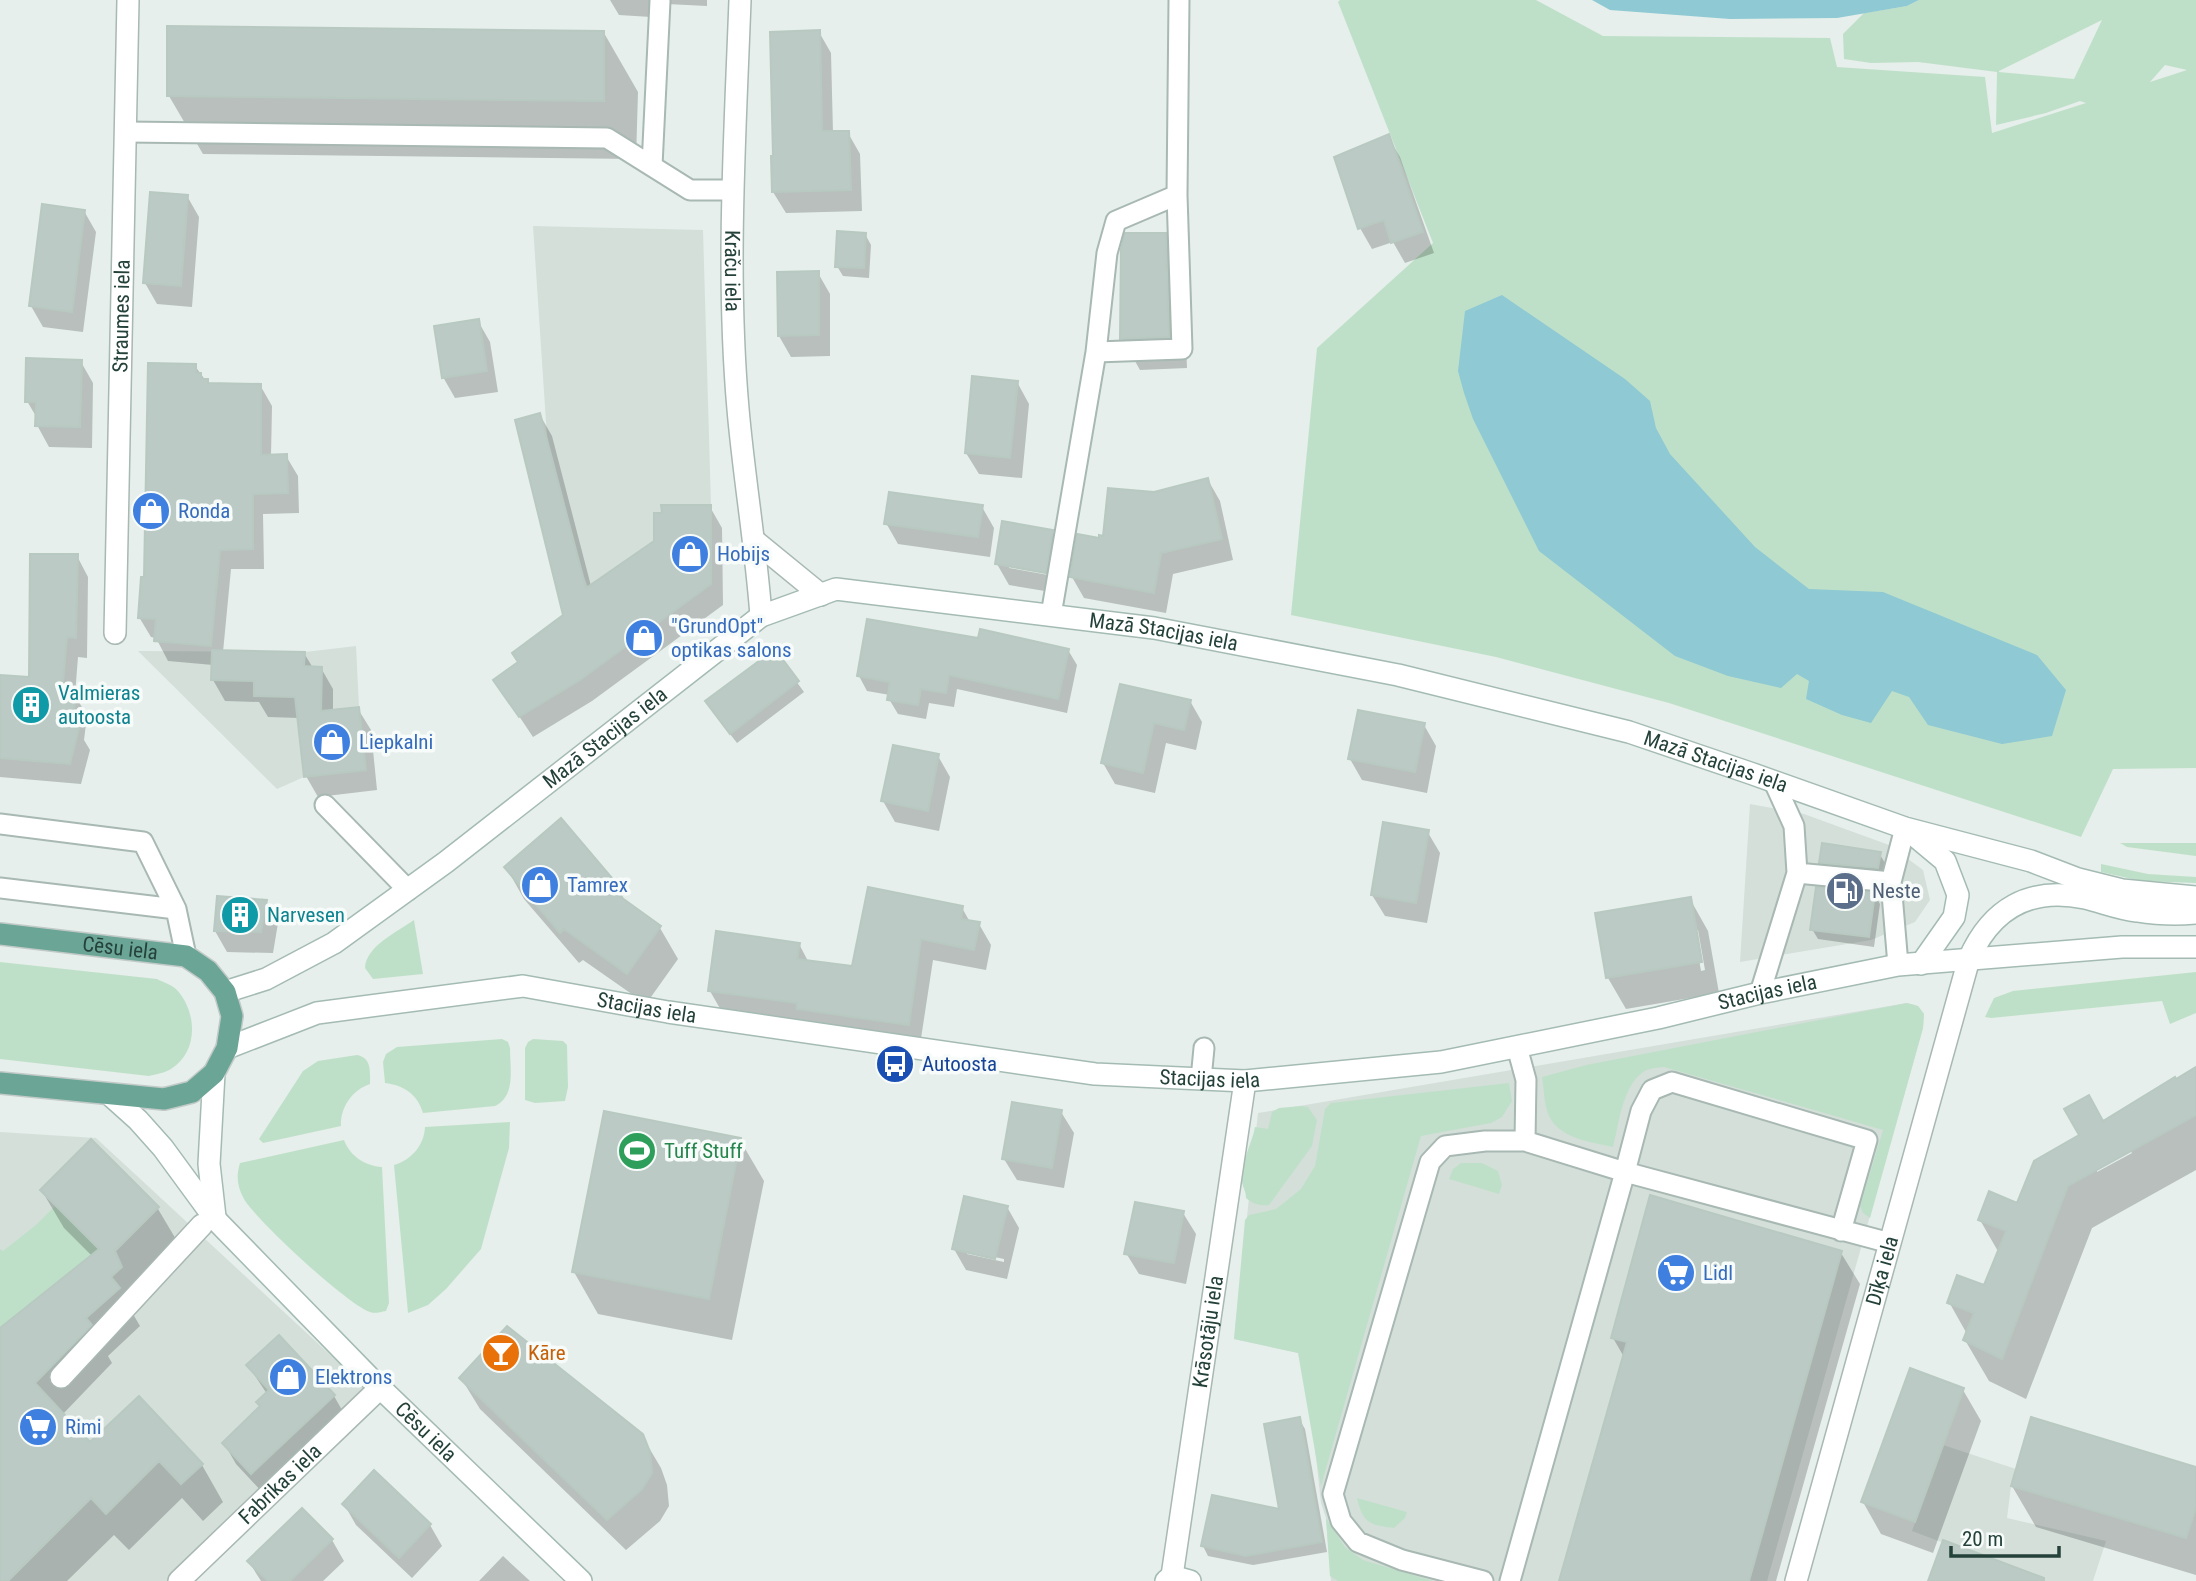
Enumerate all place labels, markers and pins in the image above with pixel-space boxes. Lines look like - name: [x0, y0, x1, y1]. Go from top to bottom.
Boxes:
- shop icon: Ronda: [130, 490, 172, 532]
- place label: Ronda: [178, 499, 230, 523]
- shop icon: Hobijs: [669, 533, 711, 575]
- place label: Hobijs: [717, 542, 770, 566]
- place label: "GrundOpt" optikas salons: [671, 614, 792, 662]
- shop icon: "GrundOpt" optikas salons: [623, 617, 665, 659]
- place label: Valmieras autoosta: [58, 681, 140, 729]
- building icon: Valmieras autoosta: [10, 684, 52, 726]
- shop icon: Liepkalni: [311, 721, 353, 763]
- place label: Liepkalni: [359, 730, 433, 754]
- shop icon: Tamrex: [519, 864, 561, 906]
- fuel station icon: Neste: [1824, 870, 1866, 912]
- place label: Tamrex: [567, 873, 628, 897]
- place label: Neste: [1872, 879, 1921, 903]
- building icon: Narvesen: [219, 894, 261, 936]
- place label: Narvesen: [267, 903, 345, 927]
- bus stop icon: Autoosta: [874, 1043, 916, 1085]
- place label: Autoosta: [922, 1052, 997, 1076]
- sports icon: Tuff Stuff: [616, 1130, 658, 1172]
- place label: Tuff Stuff: [664, 1139, 743, 1163]
- supermarket icon: Lidl: [1655, 1252, 1697, 1294]
- place label: Lidl: [1703, 1261, 1733, 1285]
- bar icon: Kāre: [480, 1332, 522, 1374]
- place label: Kāre: [528, 1341, 566, 1365]
- shop icon: Elektrons: [267, 1356, 309, 1398]
- place label: Elektrons: [315, 1365, 392, 1389]
- supermarket icon: Rimi: [17, 1406, 59, 1448]
- place label: Rimi: [65, 1415, 102, 1439]

